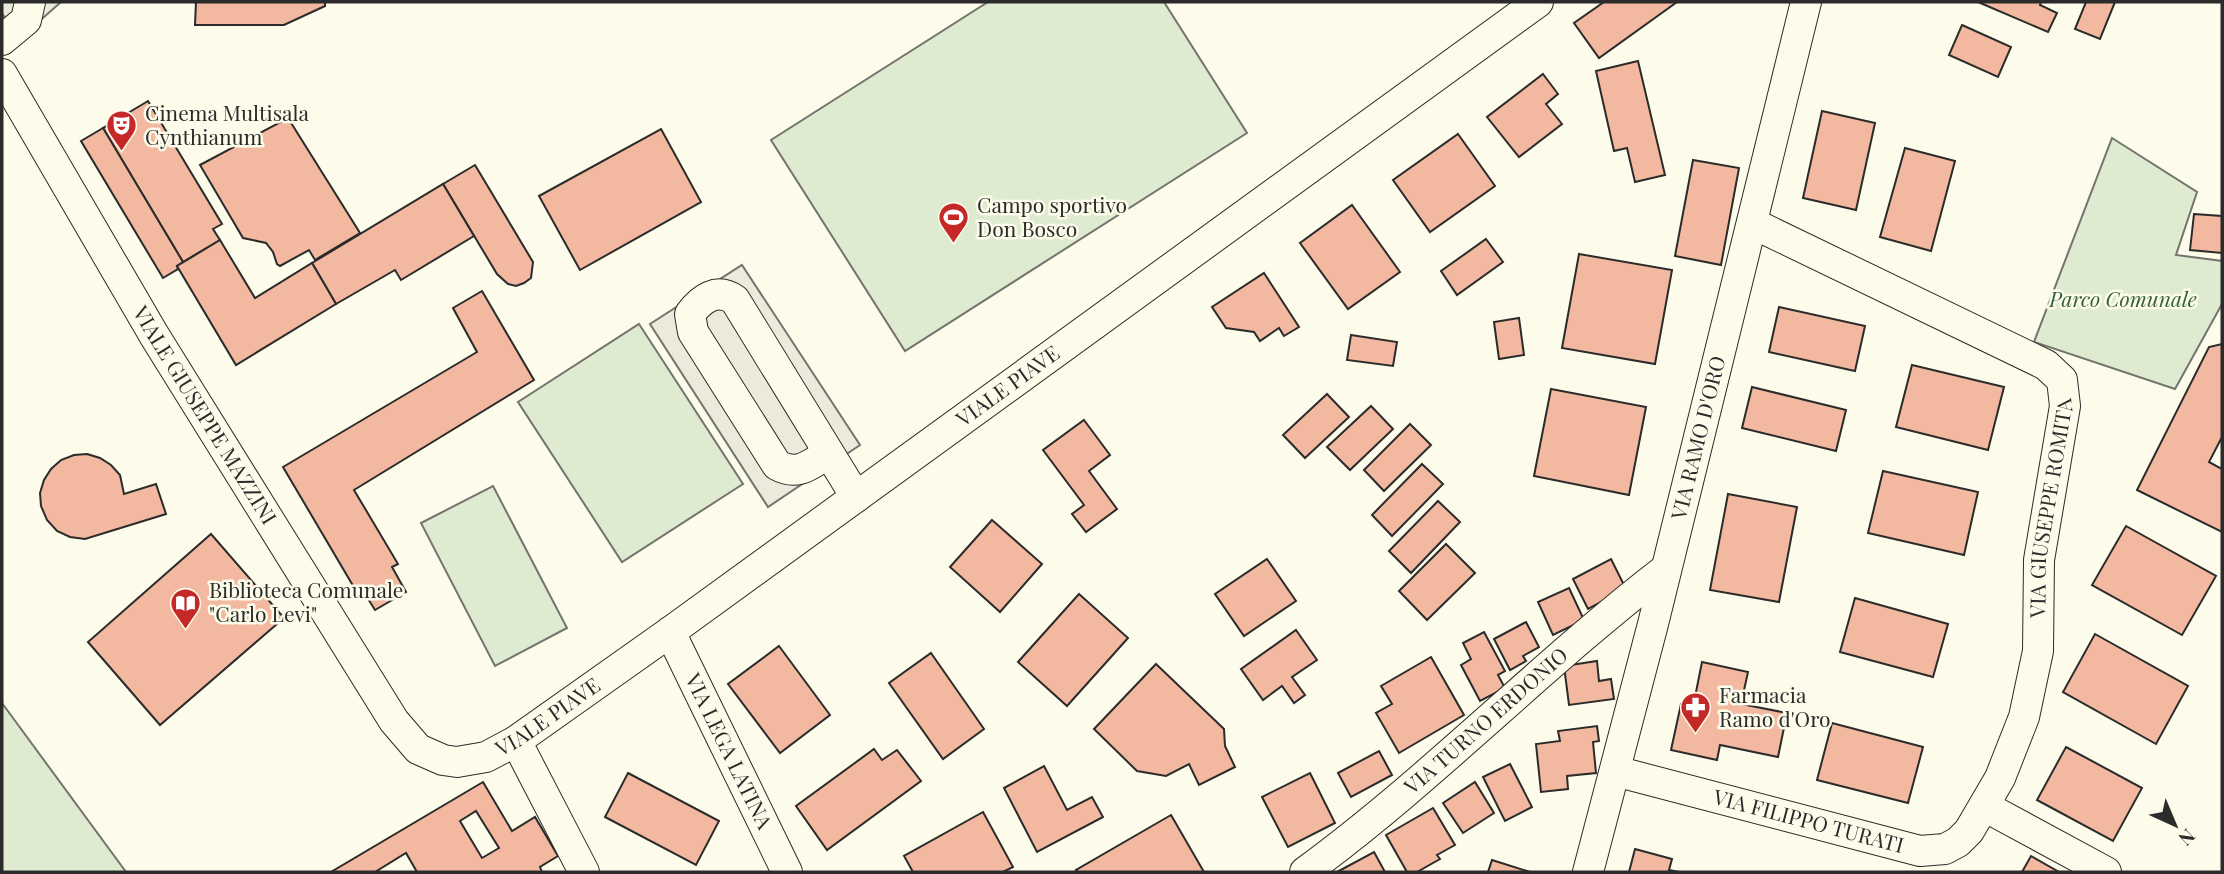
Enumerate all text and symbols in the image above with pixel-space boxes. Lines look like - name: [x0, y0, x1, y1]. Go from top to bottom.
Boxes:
- place label: Cinema Multisala Cynthianum: [145, 98, 310, 150]
- theatre icon: Cinema Multisala Cynthianum: [105, 109, 139, 153]
- place label: Campo sportivo Don Bosco: [977, 190, 1127, 242]
- sports icon: Campo sportivo Don Bosco: [937, 201, 971, 245]
- park label: Parco Comunale: [2048, 284, 2197, 312]
- street label: VIALE GIUSEPPE MAZZINI: [127, 299, 284, 529]
- street label: VIALE PIAVE: [949, 338, 1064, 432]
- street label: VIA RAMO D'ORO: [1663, 353, 1730, 523]
- street label: VIA GIUSEPPE ROMITA: [2022, 396, 2078, 619]
- place label: Biblioteca Comunale "Carlo Levi": [209, 575, 403, 627]
- library icon: Biblioteca Comunale "Carlo Levi": [169, 586, 203, 630]
- street label: VIA TURNO ERDONIO: [1397, 640, 1573, 800]
- street label: VIA LEGA LATINA: [680, 667, 780, 834]
- street label: VIALE PIAVE: [489, 670, 605, 762]
- place label: Farmacia Ramo d'Oro: [1719, 680, 1831, 732]
- pharmacy icon: Farmacia Ramo d'Oro: [1679, 691, 1713, 735]
- street label: VIA FILIPPO TURATI: [1710, 781, 1907, 858]
- north arrow: [2140, 790, 2210, 860]
- text: N: [2173, 824, 2201, 852]

